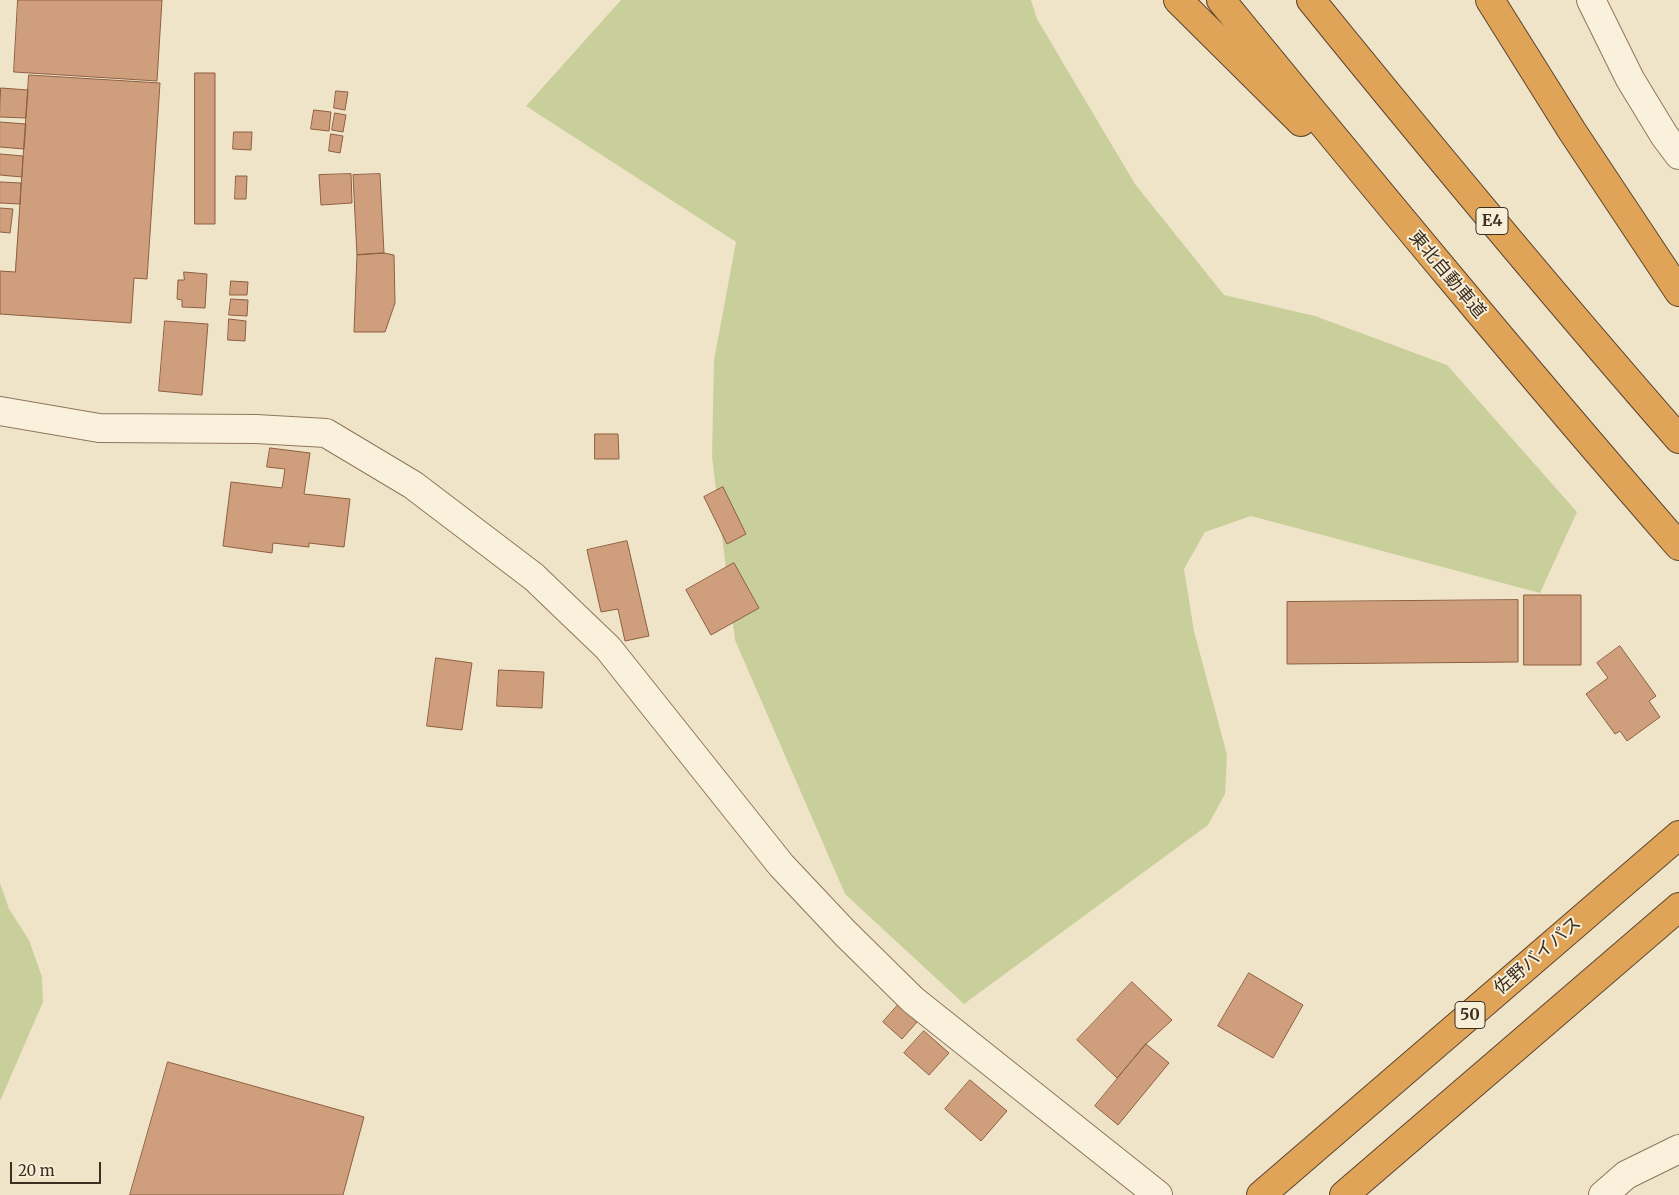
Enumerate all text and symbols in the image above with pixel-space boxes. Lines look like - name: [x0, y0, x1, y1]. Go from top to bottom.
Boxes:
- road number: E4: [1476, 208, 1508, 235]
- street label: 東北自動車道: [1404, 227, 1490, 323]
- street label: 佐野バイパス: [1490, 912, 1586, 1000]
- road number: 50: [1455, 1002, 1485, 1028]
- scale bar: [12, 1152, 104, 1184]
- text: 20 m: [18, 1161, 55, 1180]

